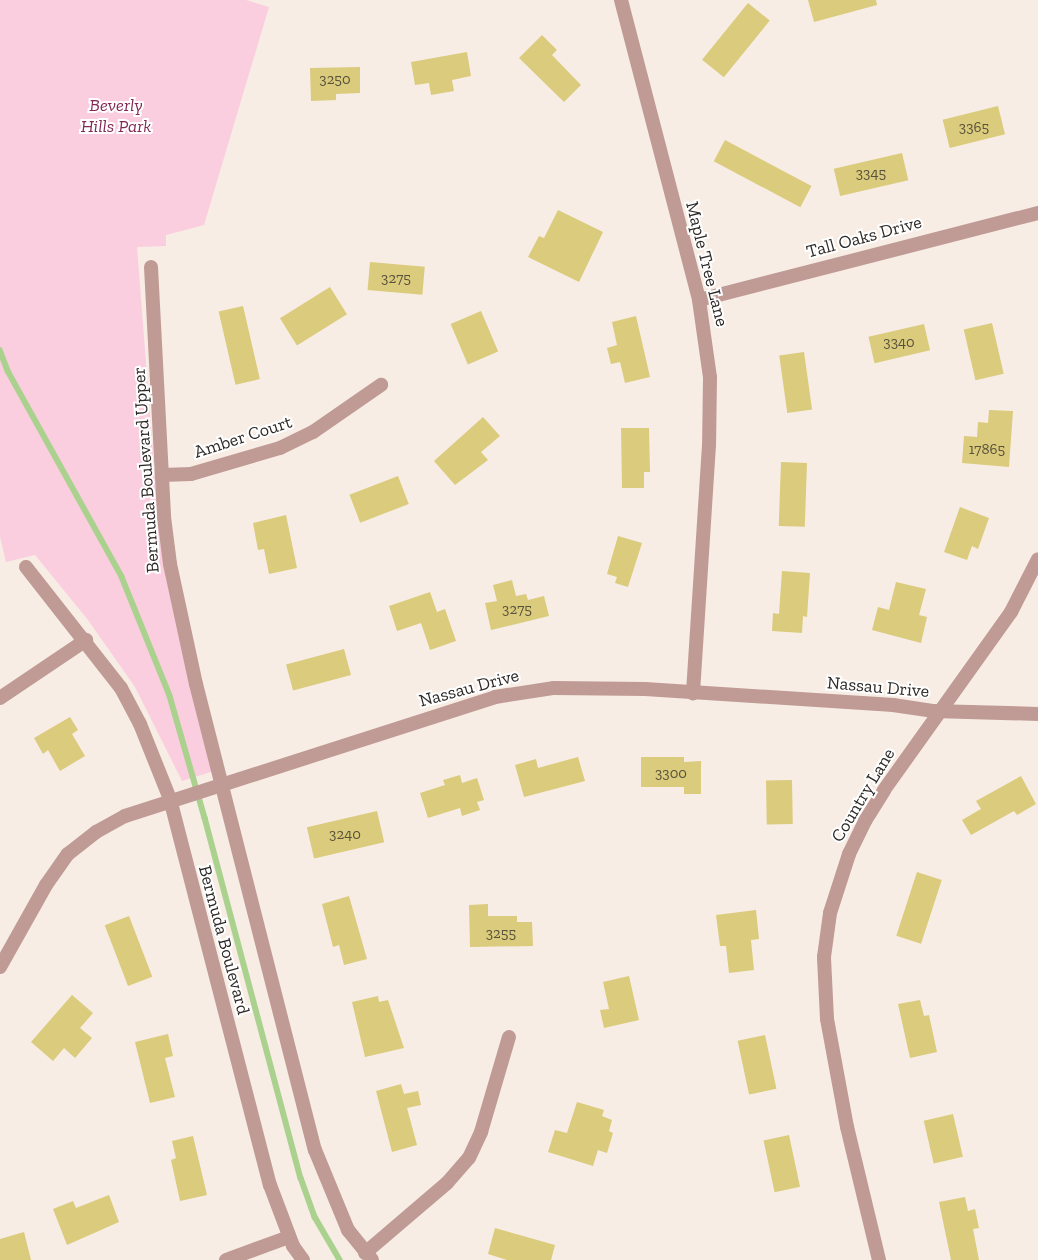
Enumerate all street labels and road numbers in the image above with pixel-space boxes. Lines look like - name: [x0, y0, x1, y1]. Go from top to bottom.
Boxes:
- street label: Maple Tree Lane: [681, 199, 733, 329]
- street label: Tall Oaks Drive: [804, 211, 924, 263]
- street label: Bermuda Boulevard Upper: [128, 366, 164, 574]
- street label: Amber Court: [191, 411, 295, 463]
- street label: Nassau Drive: [417, 664, 521, 712]
- street label: Nassau Drive: [826, 672, 930, 702]
- street label: Country Lane: [826, 744, 900, 846]
- street label: Bermuda Boulevard: [194, 863, 254, 1017]

